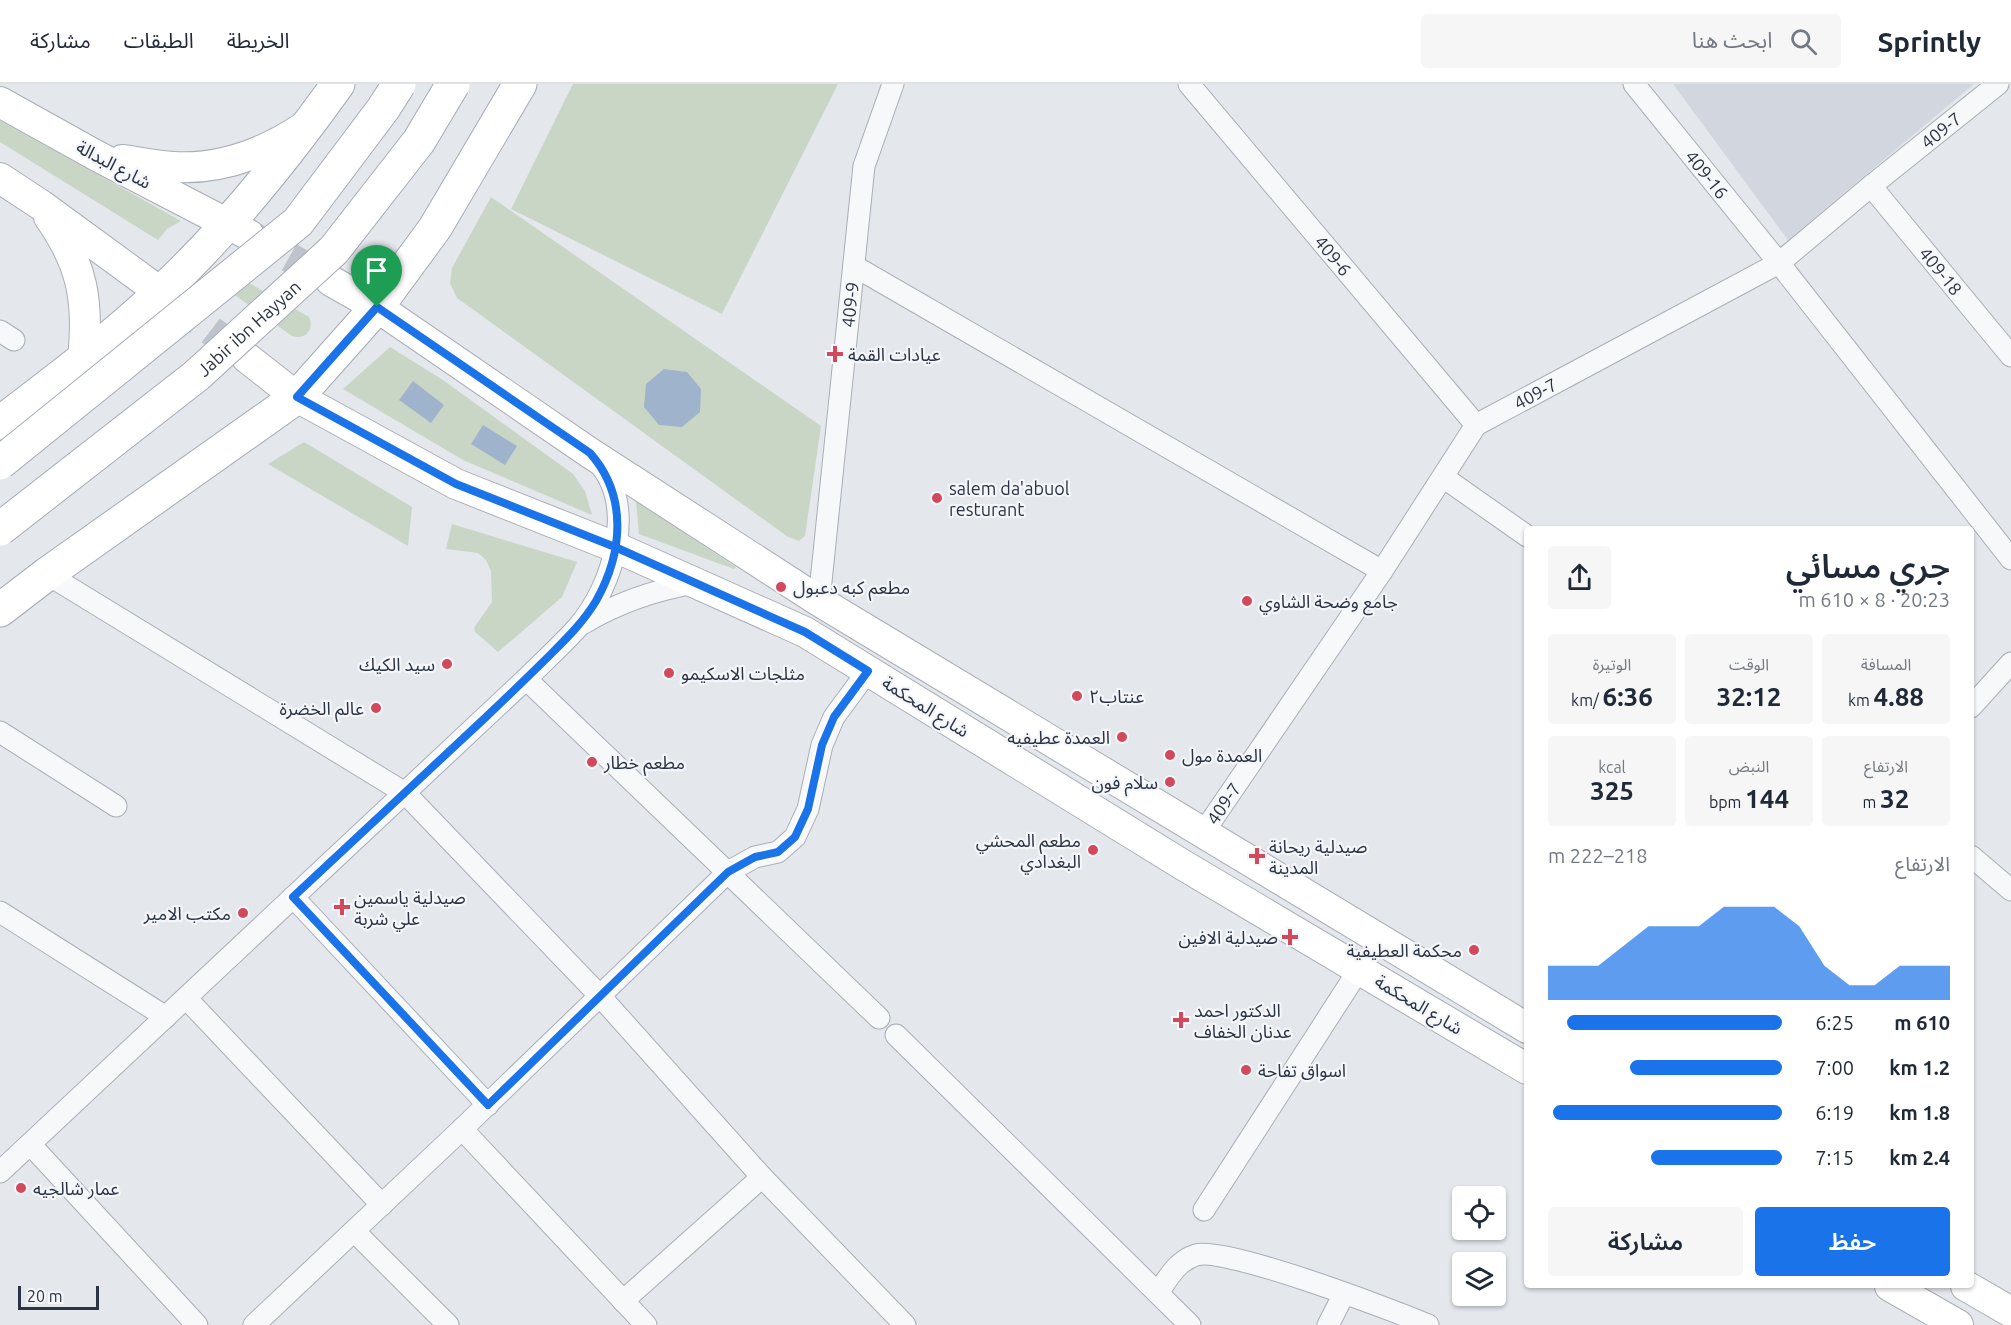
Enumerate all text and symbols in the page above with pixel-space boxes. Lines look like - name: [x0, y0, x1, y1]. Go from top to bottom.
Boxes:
- search box: [1421, 14, 1841, 68]
- icon: search: [1787, 25, 1820, 58]
- text: Sprintly: [1877, 26, 1981, 57]
- text: ابحث هنا: [1692, 27, 1772, 52]
- text: مشاركة: [30, 28, 91, 52]
- text: الطبقات: [124, 28, 194, 52]
- text: الخريطة: [227, 28, 290, 52]
- street label: 409-7: [1917, 108, 1965, 152]
- street label: شارع البدالة: [71, 136, 155, 196]
- street label: 409-16: [1682, 146, 1732, 202]
- street label: 409-6: [1311, 231, 1356, 279]
- street label: 409-18: [1915, 243, 1966, 299]
- pin: [351, 245, 402, 307]
- icon: arrive: [360, 254, 393, 287]
- street label: Jabir ibn Hayyan: [193, 276, 304, 380]
- street label: 409-9: [837, 281, 862, 328]
- place label: عيادات القمة: [848, 344, 941, 364]
- marker: عيادات القمة: [826, 345, 844, 363]
- street label: 409-7: [1510, 374, 1560, 413]
- place label: salem da'abuol resturant: [949, 478, 1070, 519]
- marker: salem da'abuol resturant: [930, 491, 944, 505]
- button: share: [1548, 546, 1611, 609]
- text: جري مسائي: [1786, 547, 1950, 584]
- place label: مطعم كبه دعبول: [793, 577, 910, 601]
- marker: مطعم كبه دعبول: [774, 580, 788, 594]
- text: 20:23 · 8 × 610 m: [1798, 588, 1950, 611]
- place label: جامع وضحة الشاوي: [1259, 591, 1398, 616]
- marker: جامع وضحة الشاوي: [1240, 594, 1254, 608]
- place label: سيد الكيك: [359, 654, 435, 674]
- text: الوتيرة: [1593, 655, 1631, 673]
- text: الوقت: [1729, 655, 1769, 673]
- text: المسافة: [1861, 655, 1911, 673]
- marker: سيد الكيك: [440, 657, 454, 671]
- place label: مثلجات الاسكيمو: [681, 663, 805, 685]
- marker: مثلجات الاسكيمو: [662, 666, 676, 680]
- street label: شارع المحكمة: [876, 671, 973, 745]
- text: 6:36: [1603, 682, 1653, 711]
- text: 32:12: [1716, 682, 1782, 711]
- text: 4.88: [1874, 682, 1924, 711]
- place label: عنتاب٢: [1089, 686, 1144, 706]
- marker: عنتاب٢: [1070, 689, 1084, 703]
- text: /km: [1571, 691, 1603, 709]
- text: km: [1848, 691, 1874, 709]
- place label: عالم الخضرة: [280, 698, 364, 722]
- marker: عالم الخضرة: [369, 701, 383, 715]
- place label: العمدة عطيفيه: [1007, 727, 1110, 747]
- marker: العمدة عطيفيه: [1115, 730, 1129, 744]
- place label: العمدة مول: [1182, 745, 1262, 767]
- marker: العمدة مول: [1163, 748, 1177, 762]
- place label: مطعم خطار: [603, 752, 685, 776]
- marker: مطعم خطار: [585, 755, 599, 769]
- text: النبض: [1729, 757, 1769, 775]
- text: الارتفاع: [1864, 757, 1908, 775]
- text: kcal: [1598, 758, 1626, 776]
- place label: سلام فون: [1091, 772, 1158, 797]
- marker: سلام فون: [1163, 775, 1177, 789]
- text: 325: [1590, 776, 1634, 805]
- street label: 409-7: [1202, 779, 1244, 828]
- text: 144: [1745, 784, 1789, 813]
- text: 32: [1880, 784, 1909, 813]
- text: bpm: [1709, 793, 1745, 811]
- text: m: [1863, 793, 1880, 811]
- place label: مطعم المحشي البغدادي: [976, 830, 1081, 875]
- place label: صيدلية ريحانة المدينة: [1269, 836, 1368, 877]
- marker: مطعم المحشي البغدادي: [1086, 843, 1100, 857]
- text: 218–222 m: [1548, 844, 1647, 867]
- marker: صيدلية ريحانة المدينة: [1250, 849, 1264, 863]
- text: الارتفاع: [1895, 852, 1950, 875]
- place label: صيدلية ياسمين علي شربة: [354, 887, 466, 932]
- marker: صيدلية ياسمين علي شربة: [335, 900, 349, 914]
- place label: مكتب الامير: [143, 903, 231, 925]
- marker: مكتب الامير: [236, 906, 250, 920]
- place label: صيدلية الافين: [1179, 927, 1278, 949]
- marker: صيدلية الافين: [1283, 930, 1297, 944]
- place label: محكمة العطيفية: [1346, 940, 1462, 960]
- marker: محكمة العطيفية: [1467, 943, 1481, 957]
- street label: شارع المحكمة: [1369, 970, 1466, 1042]
- place label: الدكتور احمد عدنان الخفاف: [1194, 1000, 1291, 1043]
- marker: الدكتور احمد عدنان الخفاف: [1172, 1011, 1190, 1029]
- text: 6:25: [1815, 1011, 1854, 1034]
- text: 610 m: [1894, 1011, 1950, 1034]
- text: 7:00: [1815, 1056, 1854, 1079]
- text: 1.2 km: [1889, 1056, 1950, 1079]
- place label: اسواق تفاحة: [1258, 1060, 1346, 1082]
- marker: اسواق تفاحة: [1239, 1063, 1253, 1077]
- text: 6:19: [1815, 1101, 1854, 1124]
- text: 1.8 km: [1889, 1101, 1950, 1124]
- text: 7:15: [1815, 1146, 1854, 1169]
- text: 2.4 km: [1889, 1146, 1950, 1169]
- place label: عمار شالجيه: [33, 1178, 119, 1200]
- marker: عمار شالجيه: [14, 1181, 28, 1195]
- map controls: [1452, 1186, 1506, 1306]
- button: locate: [1452, 1186, 1506, 1240]
- button: مشاركة: [1548, 1207, 1743, 1276]
- button: حفظ: [1755, 1207, 1950, 1276]
- button: layers: [1452, 1252, 1506, 1306]
- scale bar: [18, 1283, 99, 1310]
- text: 20 m: [27, 1287, 63, 1305]

